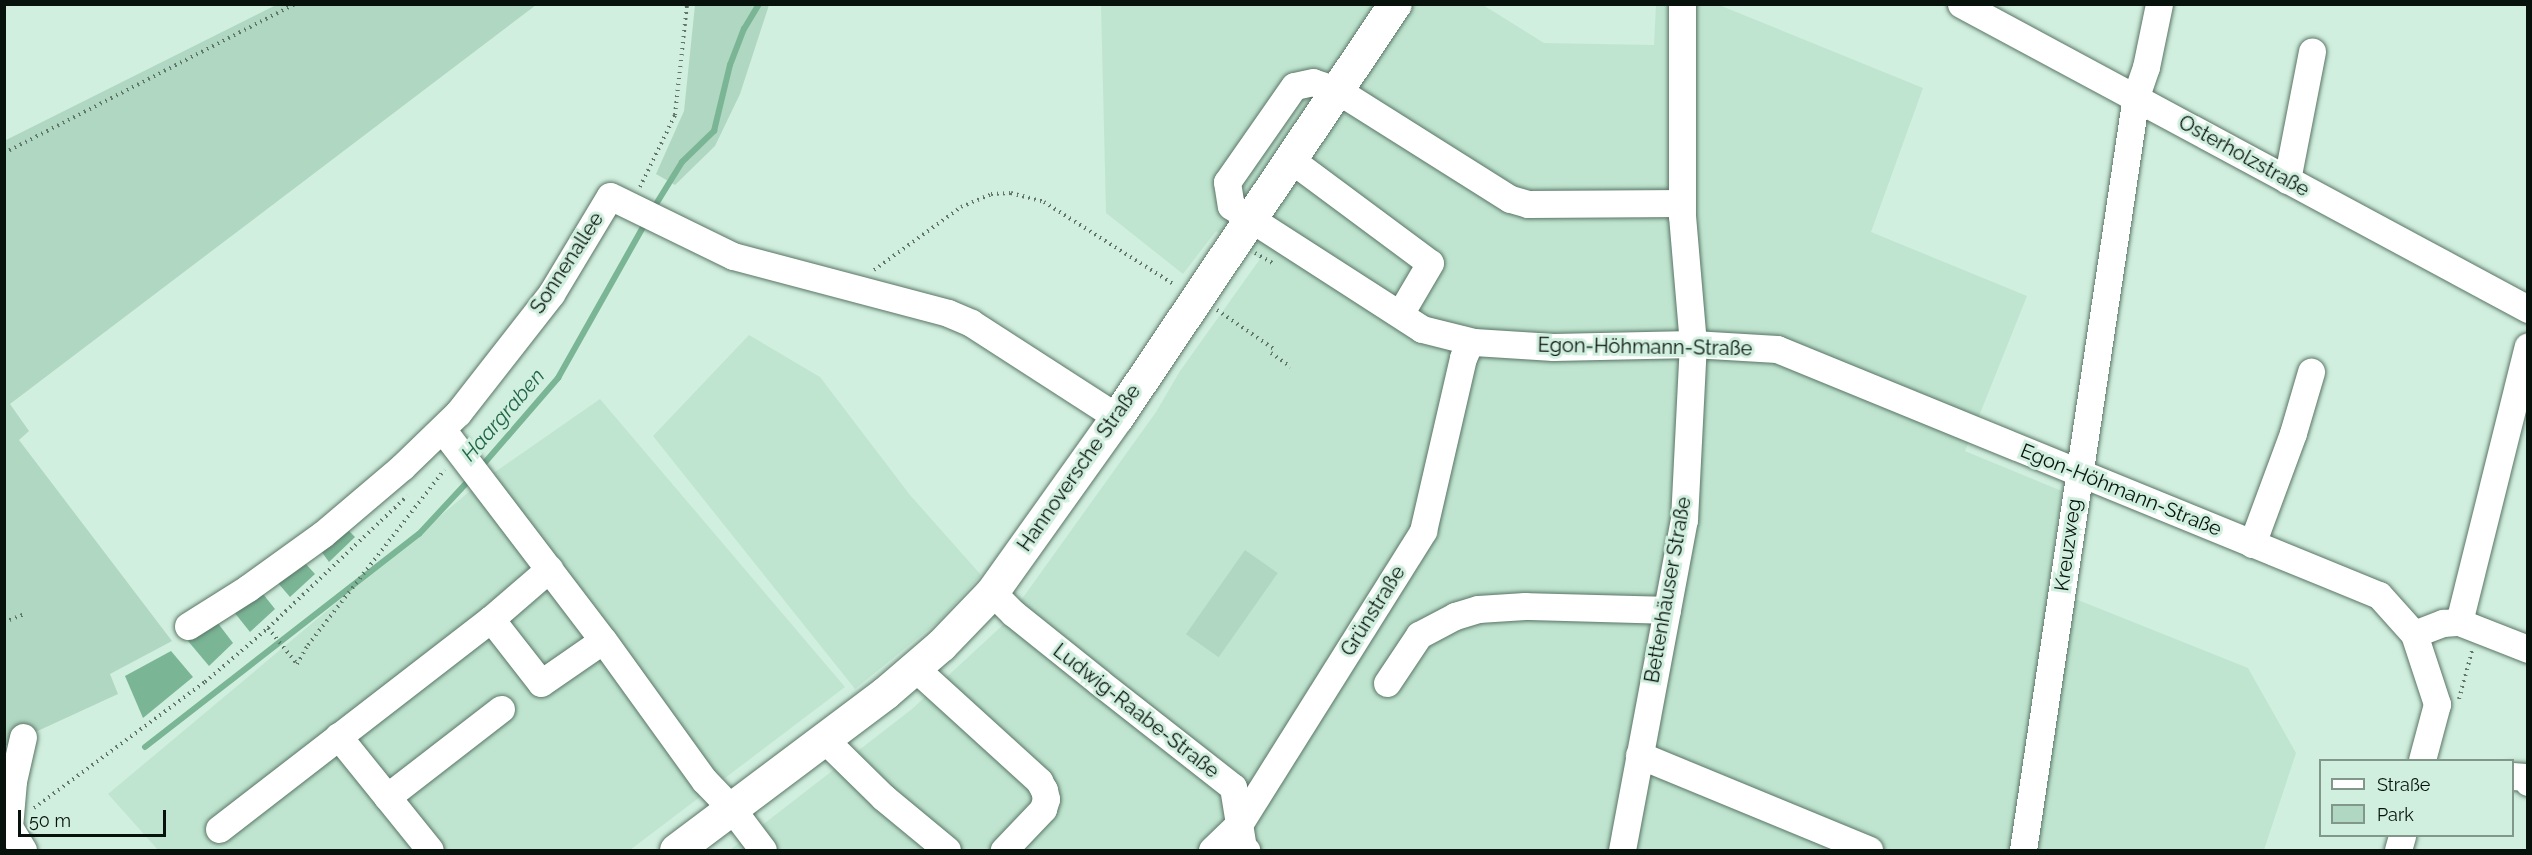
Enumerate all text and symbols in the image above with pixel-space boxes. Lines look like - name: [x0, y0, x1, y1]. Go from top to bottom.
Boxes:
- street label: Osterholzstraße: [2174, 110, 2314, 202]
- street label: Sonnenallee: [525, 208, 609, 318]
- street label: Egon-Höhmann-Straße: [1537, 333, 1753, 361]
- water label: Haargraben: [456, 364, 550, 466]
- street label: Hannoversche Straße: [1012, 380, 1146, 556]
- street label: Egon-Höhmann-Straße: [2017, 439, 2225, 541]
- street label: Bettenhäuser Straße: [1640, 495, 1696, 685]
- street label: Kreuzweg: [2050, 497, 2086, 593]
- street label: Grünstraße: [1336, 561, 1410, 661]
- street label: Ludwig-Raabe-Straße: [1048, 639, 1224, 783]
- legend: [2319, 759, 2514, 837]
- text: Straße: [2377, 774, 2430, 795]
- scale bar: [21, 798, 170, 836]
- text: Park: [2377, 804, 2414, 825]
- text: 50 m: [29, 810, 71, 831]

